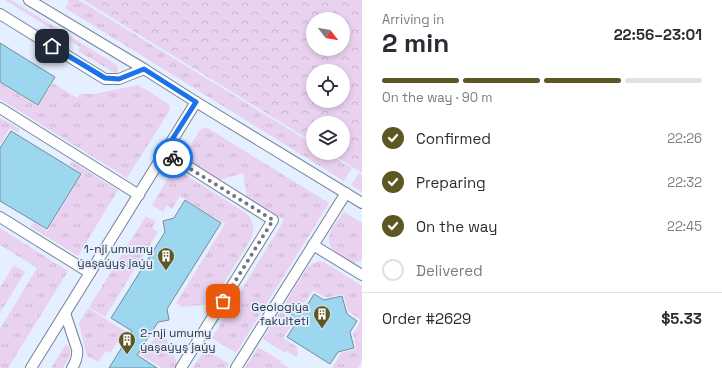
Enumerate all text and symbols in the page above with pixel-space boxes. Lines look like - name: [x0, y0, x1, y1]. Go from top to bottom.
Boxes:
- text: Arriving in: [382, 11, 444, 28]
- north arrow: [306, 12, 350, 56]
- map controls: [306, 12, 350, 160]
- text: 22:56–23:01: [614, 25, 702, 44]
- text: 2 min: [382, 26, 449, 60]
- pin: [35, 29, 69, 63]
- icon: home: [41, 35, 63, 57]
- button: locate: [306, 64, 350, 108]
- text: On the way · 90 m: [382, 89, 493, 106]
- button: layers: [306, 116, 350, 160]
- icon: check: [382, 127, 404, 149]
- text: Confirmed: [416, 129, 491, 148]
- text: 22:26: [667, 130, 702, 147]
- courier: [153, 138, 193, 178]
- icon: bike: [162, 147, 184, 169]
- icon: check: [382, 171, 404, 193]
- text: Preparing: [416, 173, 486, 192]
- text: 22:32: [667, 174, 702, 191]
- icon: check: [382, 215, 404, 237]
- text: On the way: [416, 217, 497, 236]
- text: 22:45: [667, 218, 702, 235]
- place label: 1-nji umumy ýaşaýyş jaýy: [77, 241, 153, 271]
- building icon: 1-nji umumy ýaşaýyş jaýy: [156, 246, 176, 271]
- text: Delivered: [416, 261, 483, 280]
- pin: [206, 284, 240, 318]
- icon: bag: [212, 290, 234, 312]
- place label: Geologiýa fakulteti: [251, 299, 309, 329]
- building icon: Geologiýa fakulteti: [312, 304, 332, 329]
- text: Order #2629: [382, 309, 471, 328]
- text: $5.33: [661, 309, 702, 328]
- place label: 2-nji umumy ýaşaýyş jaýy: [140, 325, 216, 355]
- building icon: 2-nji umumy ýaşaýyş jaýy: [117, 330, 137, 355]

